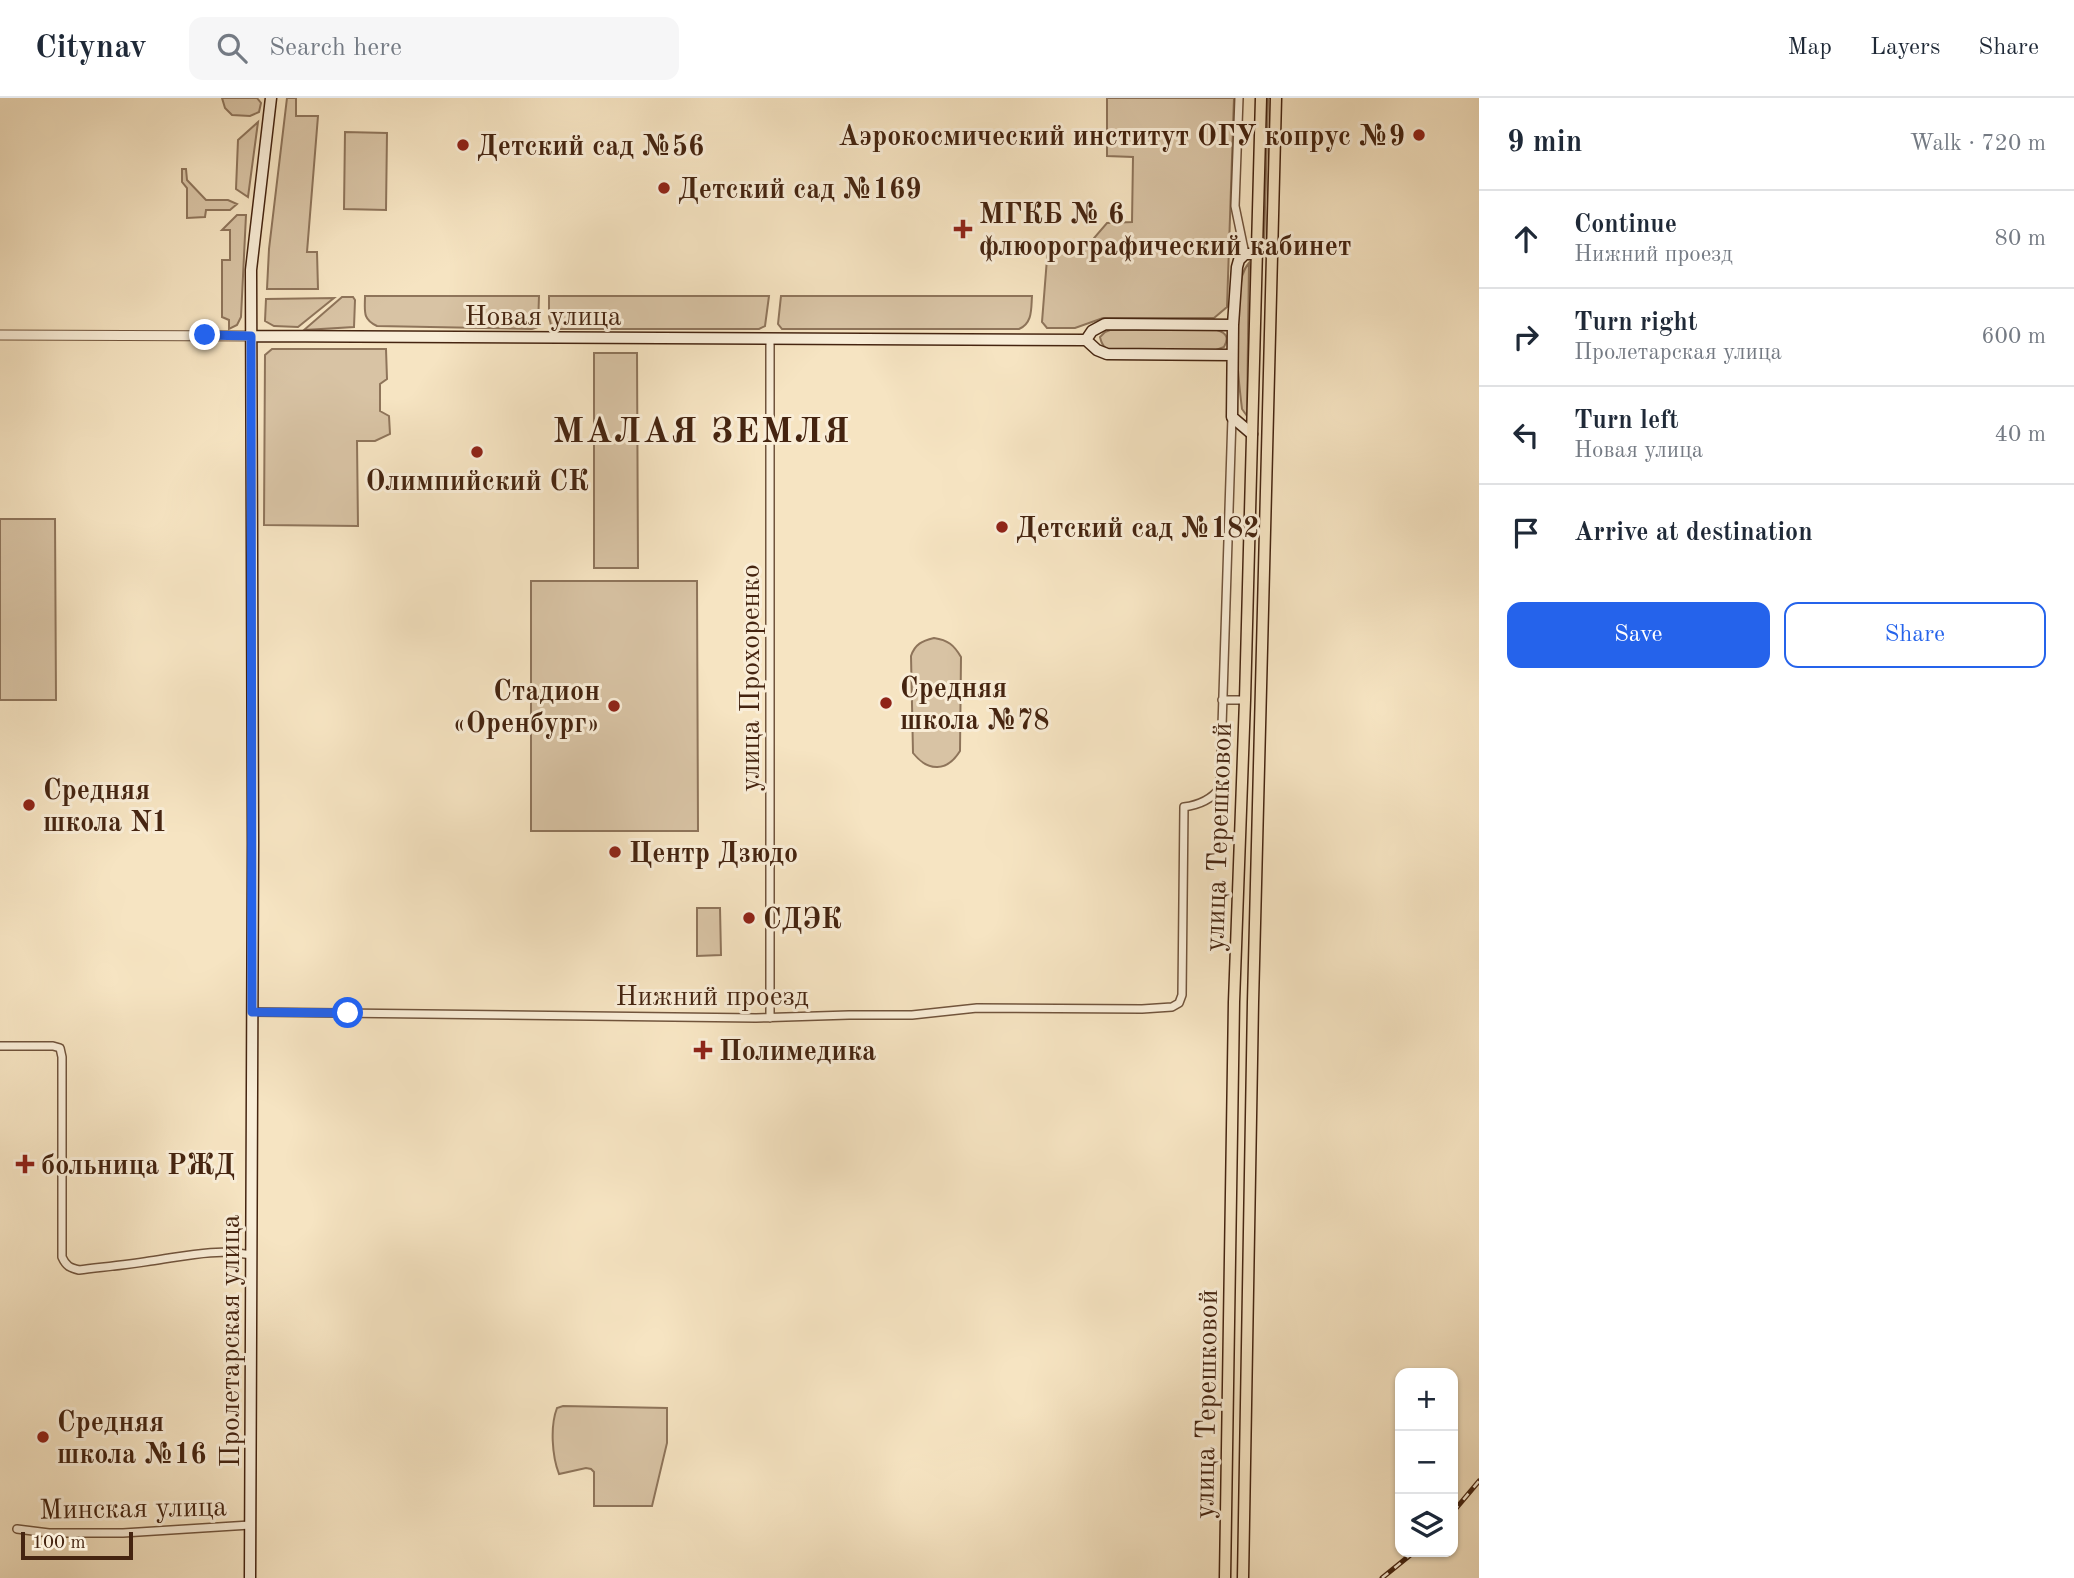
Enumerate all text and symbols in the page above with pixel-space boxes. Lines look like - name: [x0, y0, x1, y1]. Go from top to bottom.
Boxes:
- search box: [189, 17, 679, 80]
- icon: search: [213, 29, 251, 67]
- text: Citynav: [35, 32, 147, 65]
- text: Search here: [269, 35, 402, 61]
- text: Map: [1788, 36, 1832, 60]
- text: Layers: [1870, 36, 1940, 60]
- text: Share: [1978, 36, 2039, 60]
- place label: Аэрокосмический институт ОГУ копрус №9: [838, 123, 1405, 152]
- marker: Аэрокосмический институт ОГУ копрус №9: [1411, 127, 1427, 143]
- text: 9 min: [1507, 128, 1582, 158]
- text: Walk · 720 m: [1910, 132, 2046, 155]
- place label: Детский сад №56: [477, 133, 704, 162]
- marker: Детский сад №56: [455, 137, 471, 153]
- place label: Детский сад №169: [678, 176, 922, 205]
- marker: Детский сад №169: [656, 180, 672, 196]
- place label: МГКБ № 6 флюорографический кабинет: [979, 201, 1351, 262]
- text: Continue: [1574, 212, 1677, 238]
- marker: МГКБ № 6 флюорографический кабинет: [953, 219, 973, 239]
- icon: ahead: [1507, 220, 1545, 258]
- text: 80 m: [1995, 227, 2046, 250]
- text: Нижний проезд: [1574, 243, 1733, 266]
- street label: Новая улица: [464, 304, 622, 332]
- text: Turn right: [1574, 310, 1697, 336]
- icon: right: [1507, 318, 1545, 356]
- route end: [189, 319, 220, 350]
- text: 600 m: [1981, 325, 2046, 348]
- text: Пролетарская улица: [1574, 341, 1782, 364]
- text: Turn left: [1574, 408, 1679, 434]
- district label: МАЛАЯ ЗЕМЛЯ: [553, 415, 851, 450]
- icon: left: [1507, 416, 1545, 454]
- text: 40 m: [1995, 423, 2046, 446]
- text: Новая улица: [1574, 439, 1703, 462]
- marker: Олимпийский СК: [469, 444, 485, 460]
- place label: Олимпийский СК: [365, 468, 589, 497]
- icon: arrive: [1507, 514, 1545, 552]
- place label: Детский сад №182: [1016, 515, 1260, 544]
- marker: Детский сад №182: [994, 519, 1010, 535]
- text: Arrive at destination: [1574, 520, 1813, 546]
- street label: улица Прохоренко: [738, 564, 766, 792]
- button: Save: [1507, 602, 1770, 668]
- button: Share: [1784, 602, 2046, 668]
- place label: Средняя школа №78: [900, 675, 1050, 736]
- place label: Стадион «Оренбург»: [452, 678, 600, 739]
- marker: Средняя школа №78: [878, 695, 894, 711]
- marker: Стадион «Оренбург»: [606, 698, 622, 714]
- street label: улица Терешковой: [1202, 722, 1238, 952]
- place label: Средняя школа N1: [43, 777, 168, 838]
- marker: Средняя школа N1: [21, 797, 37, 813]
- place label: Центр Дзюдо: [629, 841, 798, 869]
- marker: Центр Дзюдо: [607, 844, 623, 860]
- place label: СДЭК: [763, 906, 842, 935]
- marker: СДЭК: [741, 910, 757, 926]
- street label: Нижний проезд: [615, 984, 809, 1012]
- route start: [332, 997, 363, 1028]
- place label: Полимедика: [719, 1039, 876, 1067]
- marker: Полимедика: [693, 1040, 713, 1060]
- place label: больница РЖД: [41, 1152, 235, 1181]
- marker: больница РЖД: [15, 1154, 35, 1174]
- street label: Пролетарская улица: [218, 1214, 246, 1468]
- street label: улица Терешковой: [1192, 1289, 1224, 1519]
- map controls: [1395, 1368, 1458, 1557]
- button: +: [1395, 1368, 1458, 1431]
- place label: Средняя школа №16: [57, 1409, 207, 1470]
- marker: Средняя школа №16: [35, 1429, 51, 1445]
- button: −: [1395, 1431, 1458, 1494]
- street label: Минская улица: [39, 1494, 227, 1526]
- button: layers: [1395, 1494, 1458, 1557]
- scale bar: [21, 1529, 133, 1561]
- text: 100 m: [32, 1534, 85, 1553]

